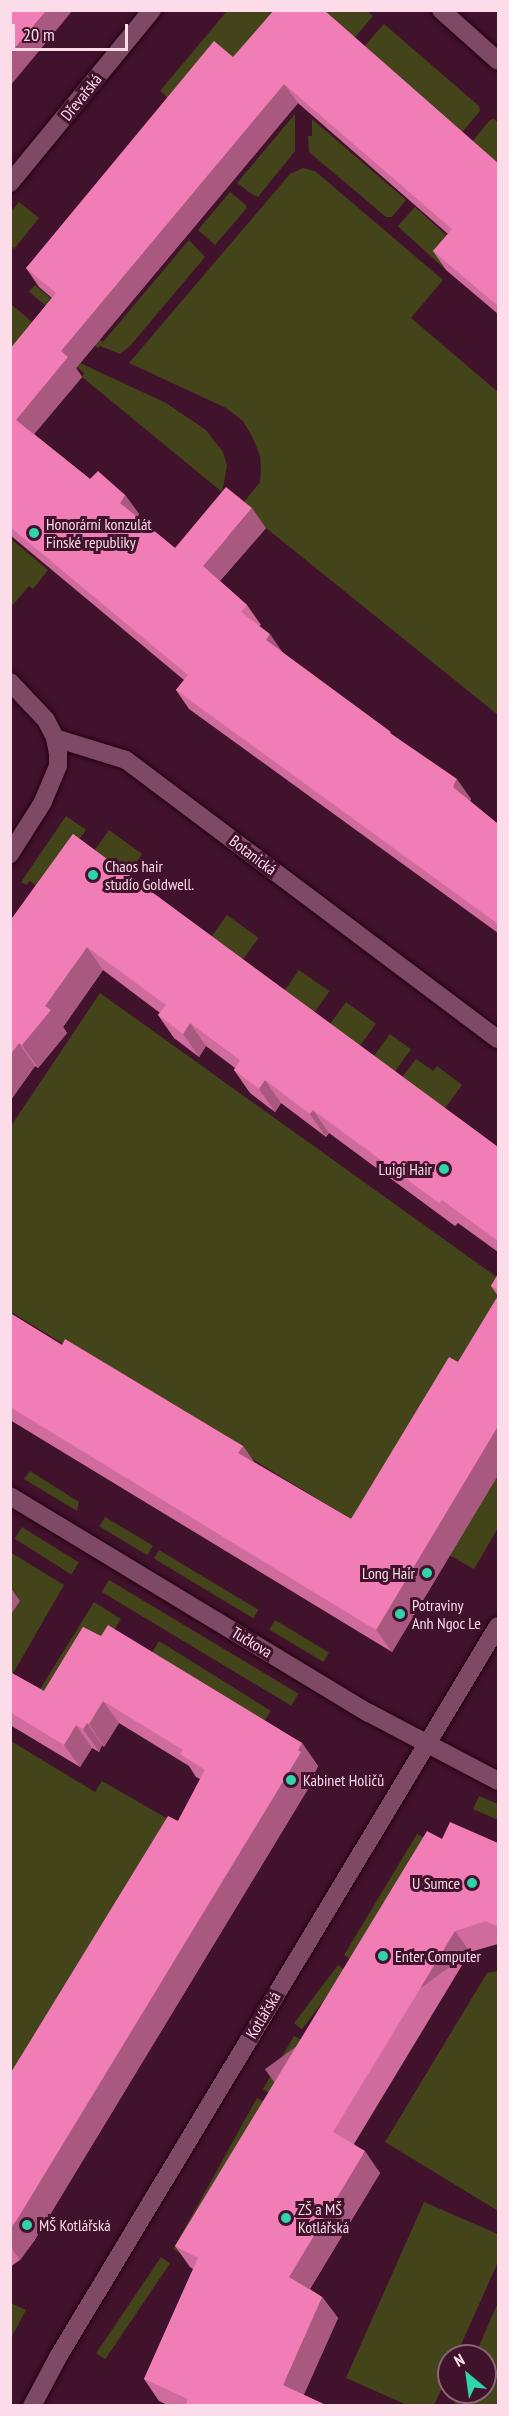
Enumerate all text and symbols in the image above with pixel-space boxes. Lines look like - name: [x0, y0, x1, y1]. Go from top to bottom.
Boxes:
- scale bar: [15, 12, 130, 50]
- text: 20 m: [23, 23, 55, 46]
- street label: Dřevařská: [57, 70, 105, 124]
- place label: Honorární konzulát Finské republiky: [46, 514, 152, 552]
- marker: Honorární konzulát Finské republiky: [27, 526, 41, 540]
- street label: Botanická: [226, 831, 280, 879]
- place label: Chaos hair studio Goldwell.: [105, 856, 194, 894]
- marker: Chaos hair studio Goldwell.: [86, 868, 100, 882]
- place label: Luigi Hair: [379, 1159, 432, 1179]
- marker: Luigi Hair: [437, 1162, 451, 1176]
- place label: Long Hair: [362, 1563, 415, 1583]
- marker: Long Hair: [420, 1566, 434, 1580]
- place label: Potraviny Anh Ngoc Le: [412, 1595, 481, 1633]
- marker: Potraviny Anh Ngoc Le: [393, 1607, 407, 1621]
- street label: Tučkova: [228, 1622, 276, 1662]
- place label: Kabinet Holičů: [303, 1770, 384, 1790]
- marker: Kabinet Holičů: [284, 1773, 298, 1787]
- place label: U Sumce: [412, 1873, 460, 1893]
- marker: U Sumce: [465, 1876, 479, 1890]
- place label: Enter Computer: [395, 1946, 481, 1966]
- marker: Enter Computer: [376, 1949, 390, 1963]
- street label: Kotlářská: [242, 1988, 284, 2042]
- place label: ZŠ a MŠ Kotlářská: [298, 2199, 349, 2237]
- marker: ZŠ a MŠ Kotlářská: [279, 2211, 293, 2225]
- place label: MŠ Kotlářská: [39, 2215, 111, 2235]
- marker: MŠ Kotlářská: [20, 2218, 34, 2232]
- north arrow: [437, 2344, 497, 2404]
- text: N: [451, 2349, 468, 2371]

